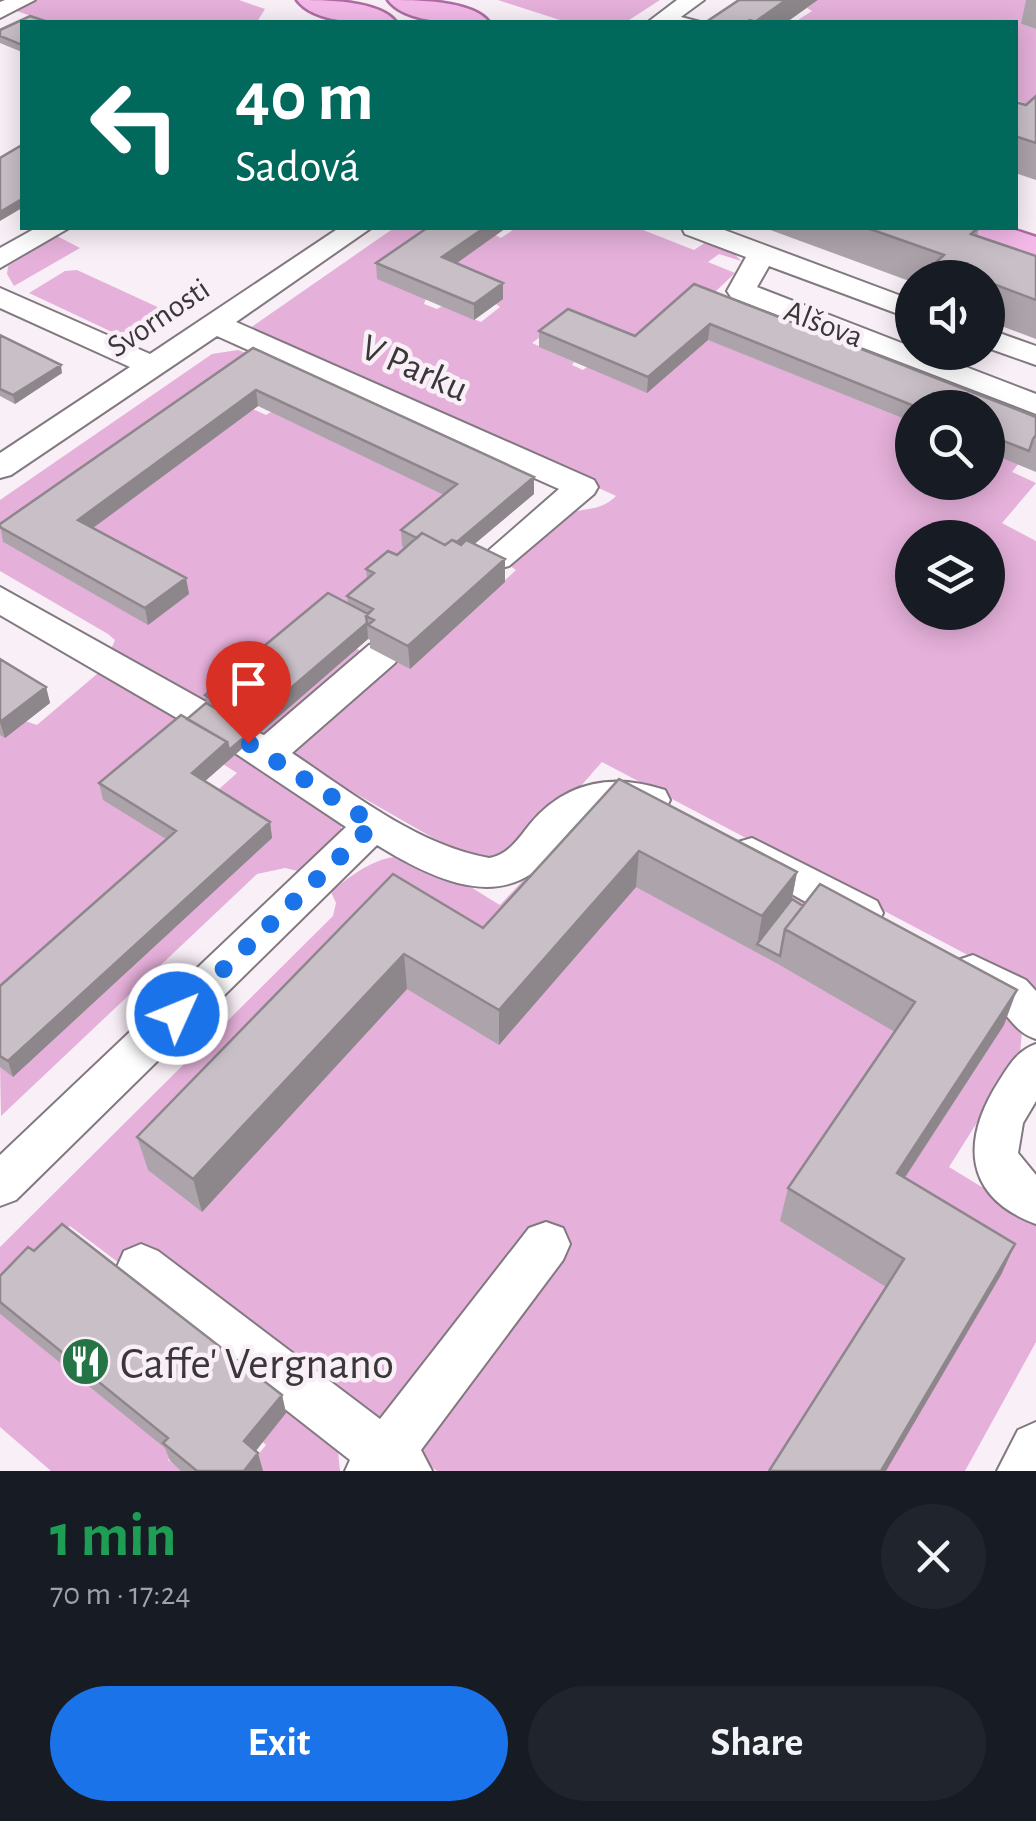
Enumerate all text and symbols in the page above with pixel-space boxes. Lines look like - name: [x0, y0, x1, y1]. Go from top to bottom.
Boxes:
- icon: left: [70, 60, 200, 190]
- text: 40 m: [235, 63, 374, 133]
- text: Sadová: [235, 145, 360, 190]
- map controls: [895, 260, 1005, 630]
- button: sound: [895, 260, 1005, 370]
- street label: Svornosti: [102, 272, 215, 363]
- street label: Alšova: [780, 294, 867, 353]
- street label: V Parku: [355, 329, 473, 409]
- button: search: [895, 390, 1005, 500]
- button: layers: [895, 520, 1005, 630]
- pin: [206, 641, 291, 744]
- icon: arrive: [221, 656, 276, 711]
- position arrow: [125, 962, 229, 1066]
- restaurant icon: Caffe' Vergnano: [59, 1336, 111, 1388]
- place label: Caffe' Vergnano: [120, 1342, 394, 1387]
- button: close: [881, 1504, 986, 1609]
- text: 1 min: [50, 1507, 176, 1567]
- text: 70 m · 17:24: [50, 1578, 191, 1610]
- button: Exit: [50, 1686, 508, 1801]
- button: Share: [528, 1686, 986, 1801]

